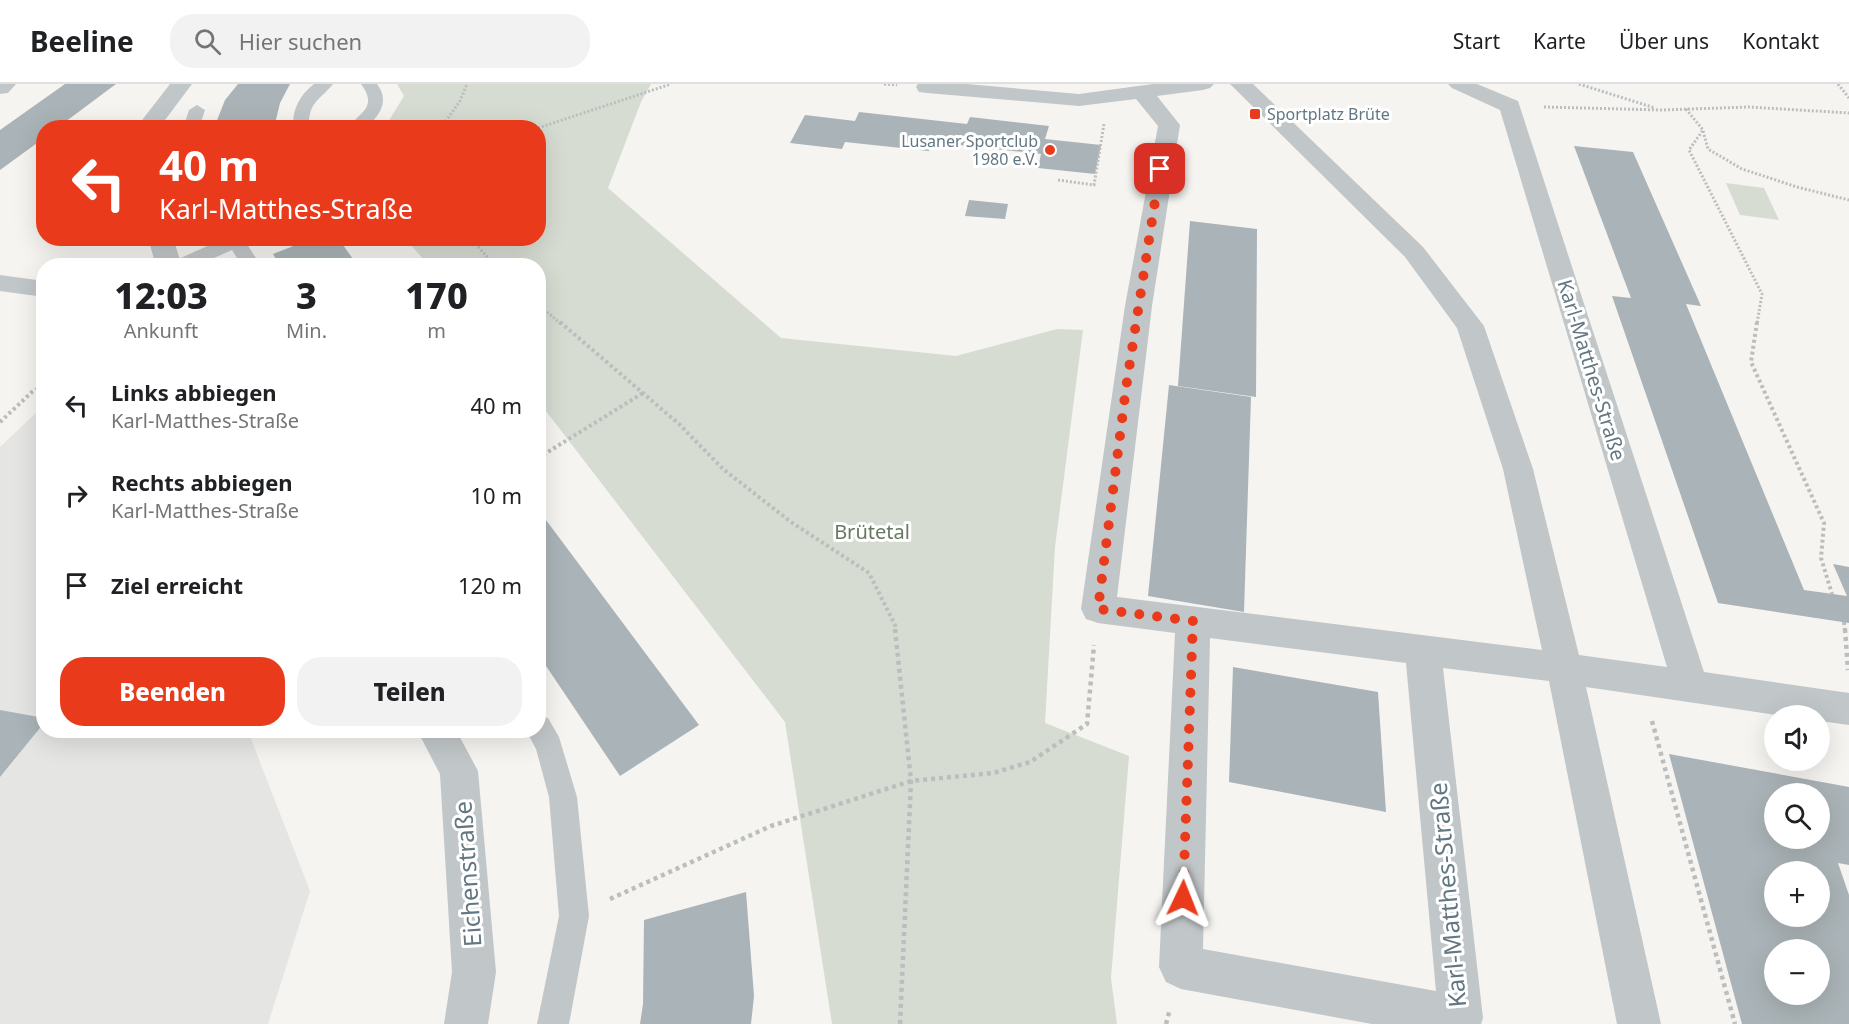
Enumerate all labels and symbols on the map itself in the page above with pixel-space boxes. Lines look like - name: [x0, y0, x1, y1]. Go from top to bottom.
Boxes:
- place label: Sportplatz Brüte: [1267, 103, 1390, 125]
- marker: Sportplatz Brüte: [1248, 107, 1262, 121]
- place label: Lusaner Sportclub 1980 e.V.: [901, 130, 1038, 170]
- marker: Lusaner Sportclub 1980 e.V.: [1043, 143, 1057, 157]
- pin: [1134, 143, 1185, 194]
- street label: Karl-Matthes-Straße: [1552, 276, 1632, 464]
- park label: Brütetal: [834, 518, 910, 545]
- street label: Karl-Matthes-Straße: [1421, 781, 1473, 1009]
- street label: Eichenstraße: [445, 800, 489, 948]
- position arrow: [1151, 866, 1215, 930]

